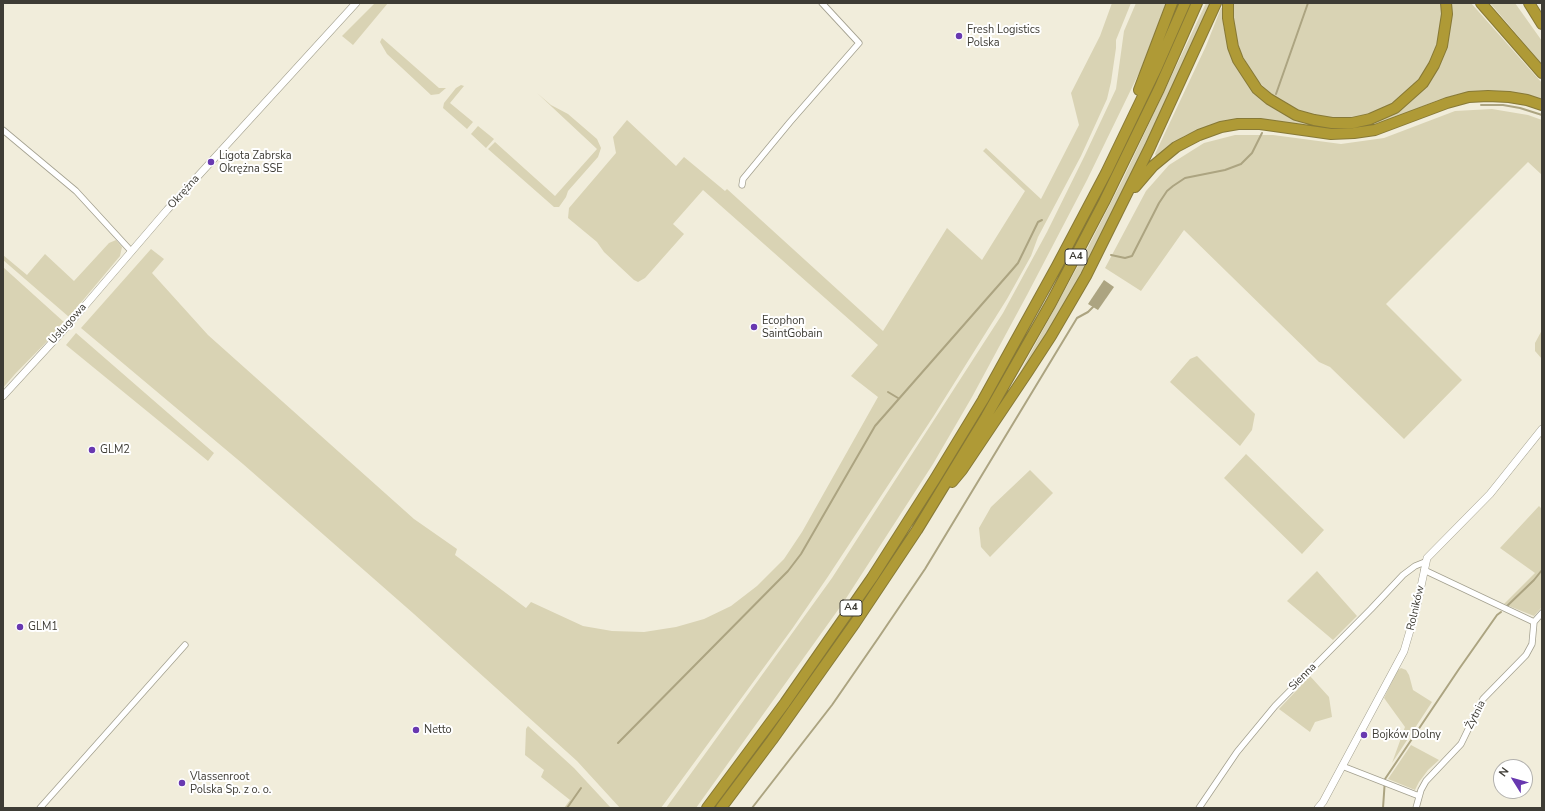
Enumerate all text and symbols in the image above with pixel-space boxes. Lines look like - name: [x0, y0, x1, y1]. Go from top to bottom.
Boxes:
- place label: Fresh Logistics Polska: [967, 23, 1040, 49]
- marker: Fresh Logistics Polska: [954, 31, 964, 41]
- place label: Ligota Zabrska Okrężna SSE: [219, 149, 292, 175]
- marker: Ligota Zabrska Okrężna SSE: [206, 157, 216, 167]
- street label: Okrężna: [165, 172, 203, 212]
- road number: A4: [1065, 249, 1087, 265]
- street label: Usługowa: [46, 301, 90, 347]
- place label: Ecophon SaintGobain: [762, 314, 822, 340]
- marker: Ecophon SaintGobain: [749, 322, 759, 332]
- place label: GLM2: [100, 443, 130, 457]
- marker: GLM2: [87, 445, 97, 455]
- street label: Rolników: [1404, 584, 1428, 632]
- road number: A4: [840, 600, 862, 616]
- place label: GLM1: [28, 620, 58, 634]
- marker: GLM1: [15, 622, 25, 632]
- street label: Sienna: [1286, 660, 1320, 694]
- street label: Żytnia: [1463, 698, 1489, 732]
- place label: Netto: [424, 723, 452, 737]
- marker: Netto: [411, 725, 421, 735]
- place label: Bojków Dolny: [1372, 728, 1441, 742]
- marker: Bojków Dolny: [1359, 730, 1369, 740]
- north arrow: [1493, 759, 1533, 799]
- text: N: [1495, 764, 1512, 780]
- place label: Vlassenroot Polska Sp. z o. o.: [190, 770, 271, 796]
- marker: Vlassenroot Polska Sp. z o. o.: [177, 778, 187, 788]

